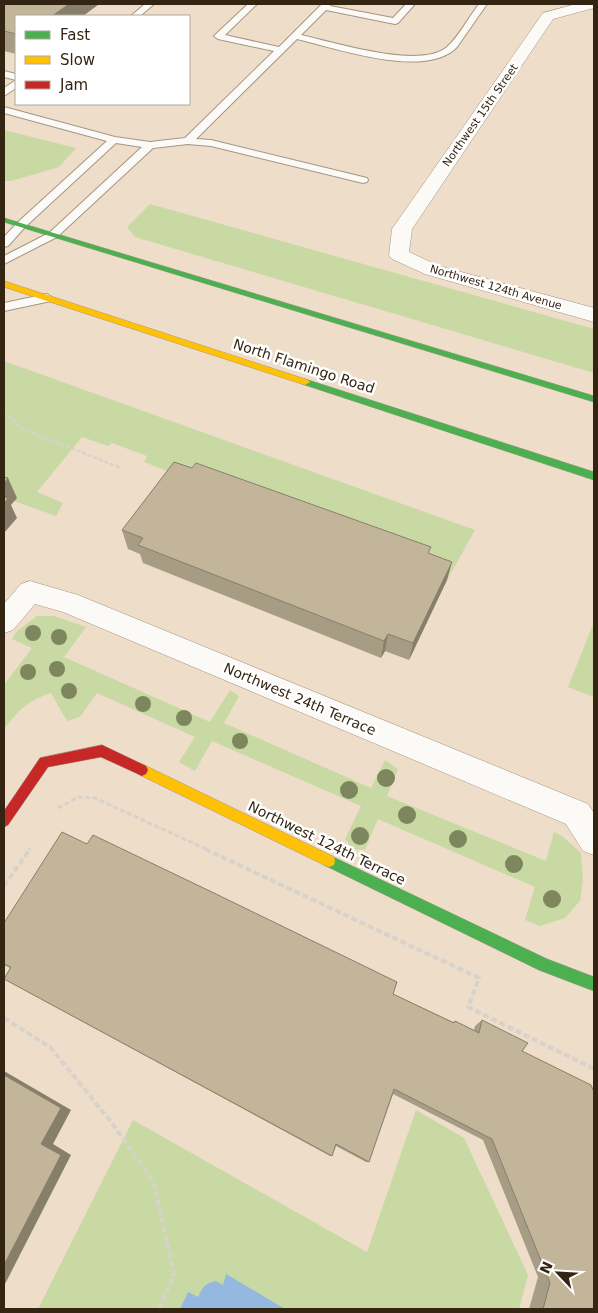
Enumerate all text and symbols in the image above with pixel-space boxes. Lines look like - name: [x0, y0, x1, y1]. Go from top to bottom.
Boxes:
- legend: [15, 15, 190, 105]
- text: Fast: [60, 26, 90, 44]
- text: Slow: [60, 51, 95, 69]
- street label: Northwest 15th Street: [440, 61, 521, 169]
- text: Jam: [59, 76, 88, 94]
- street label: Northwest 124th Avenue: [428, 262, 564, 313]
- street label: North Flamingo Road: [231, 336, 377, 396]
- street label: Northwest 24th Terrace: [221, 660, 379, 738]
- street label: Northwest 124th Terrace: [246, 798, 408, 888]
- north arrow: [533, 1248, 583, 1298]
- text: N: [536, 1259, 556, 1276]

